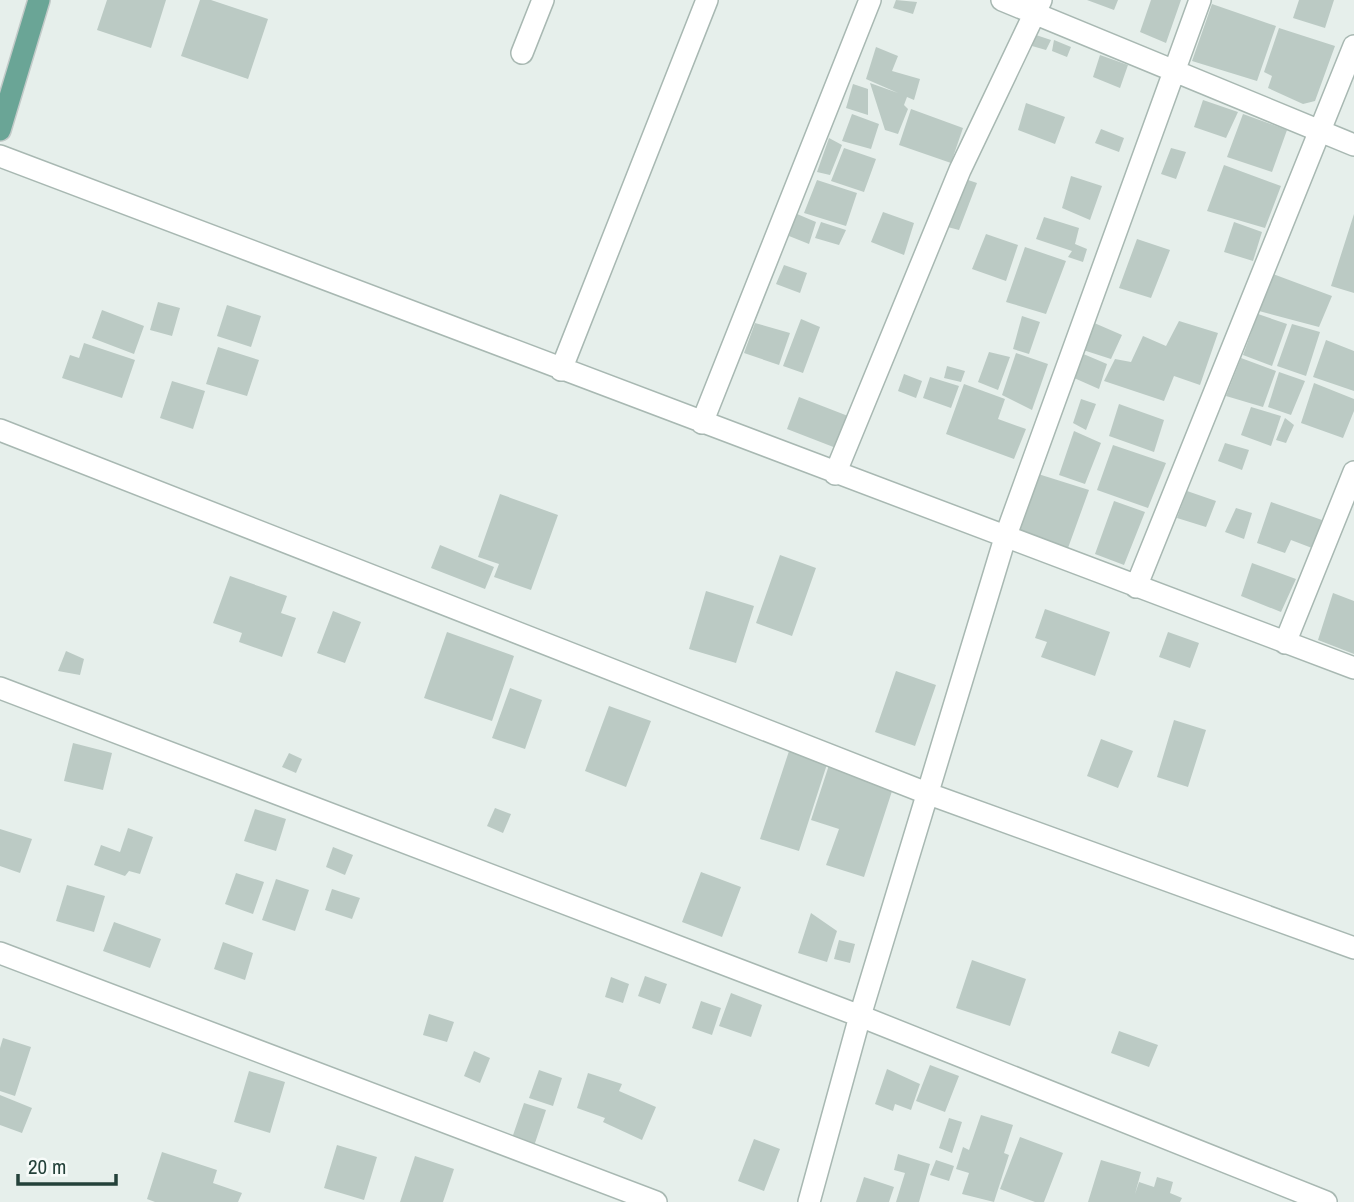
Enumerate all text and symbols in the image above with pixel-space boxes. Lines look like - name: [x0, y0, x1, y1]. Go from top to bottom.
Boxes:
- scale bar: [18, 1142, 116, 1186]
- text: 20 m: [28, 1152, 66, 1181]

